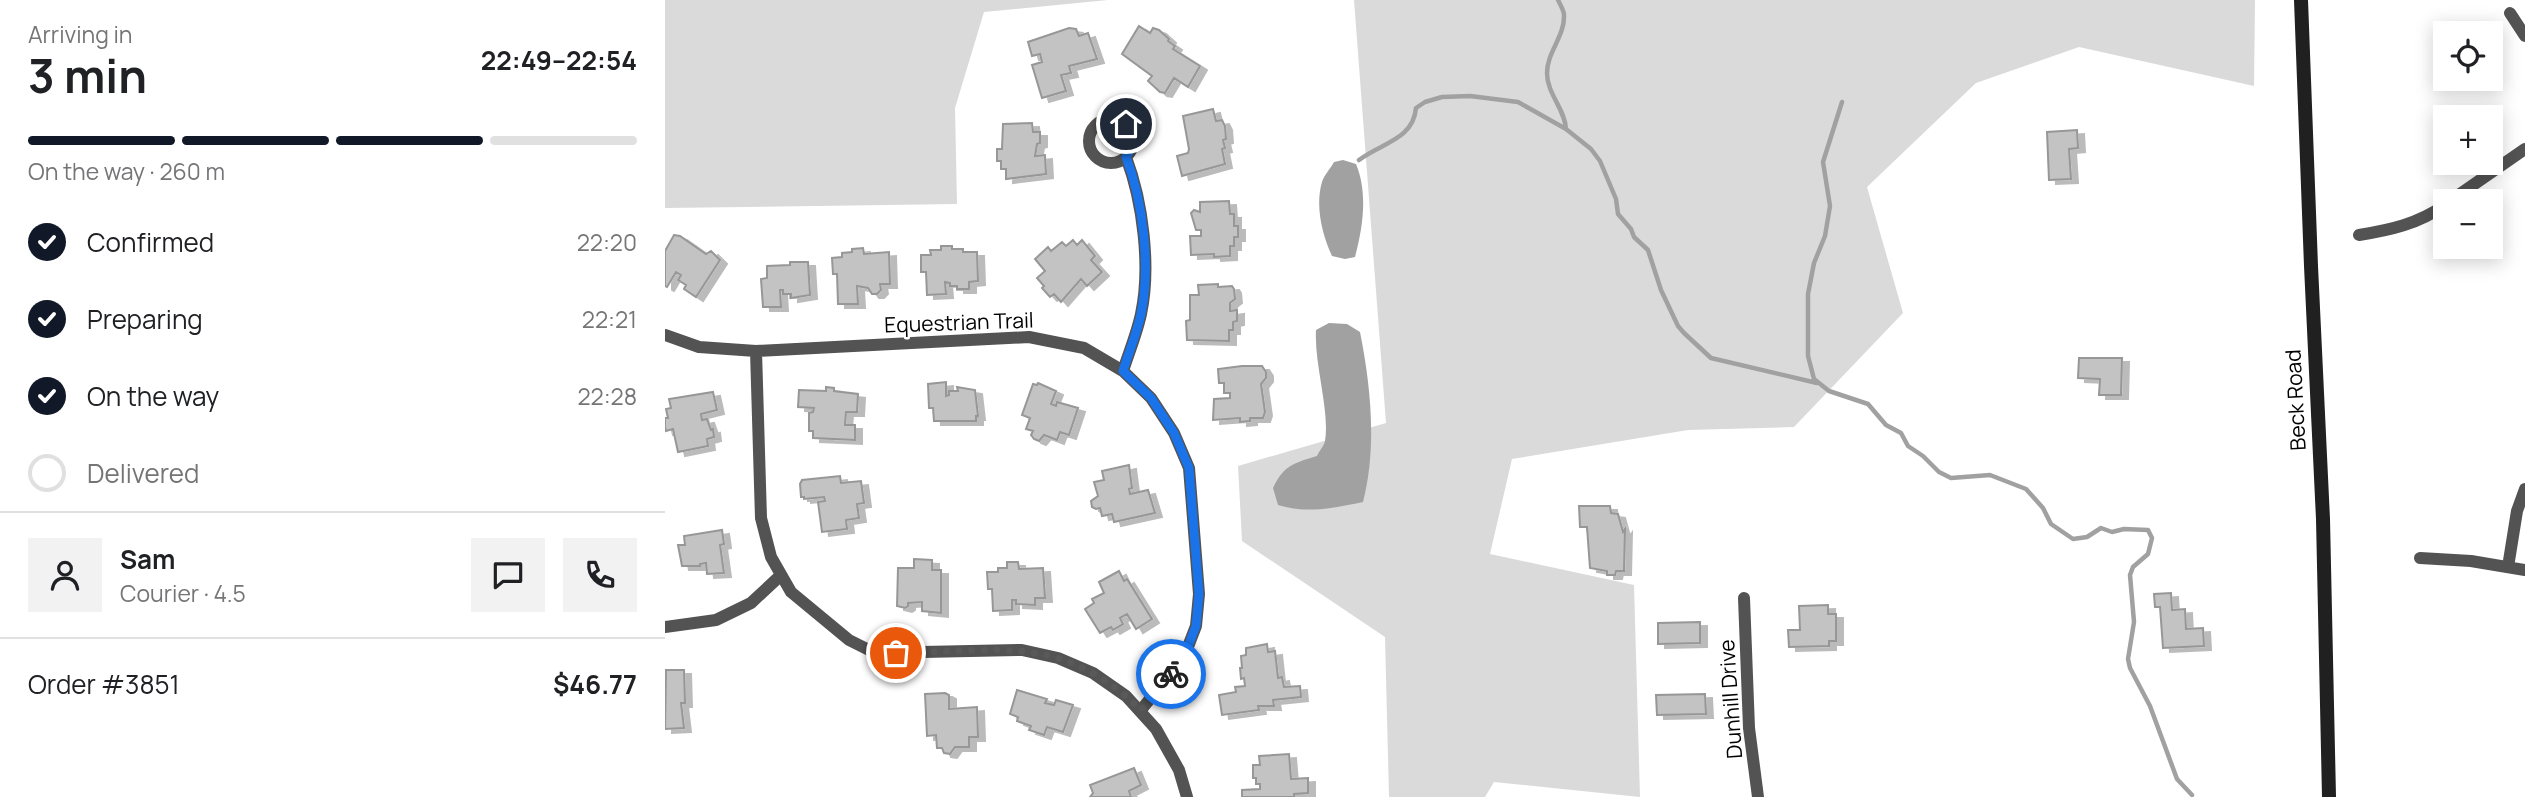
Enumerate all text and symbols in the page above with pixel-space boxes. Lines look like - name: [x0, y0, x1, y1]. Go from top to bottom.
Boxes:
- text: Arriving in: [28, 18, 133, 50]
- map controls: [2433, 21, 2503, 259]
- button: locate: [2433, 21, 2503, 91]
- text: 22:49–22:54: [481, 42, 637, 78]
- text: 3 min: [28, 44, 147, 107]
- pin: [1096, 94, 1156, 154]
- icon: home: [1107, 105, 1145, 143]
- button: +: [2433, 105, 2503, 175]
- text: On the way · 260 m: [28, 155, 225, 187]
- button: −: [2433, 189, 2503, 259]
- icon: check: [28, 223, 66, 261]
- text: Confirmed: [87, 224, 214, 260]
- text: 22:20: [577, 226, 637, 258]
- icon: check: [28, 300, 66, 338]
- text: Preparing: [87, 301, 203, 337]
- text: 22:21: [582, 303, 637, 335]
- street label: Equestrian Trail: [884, 305, 1034, 339]
- street label: Beck Road: [2278, 349, 2312, 451]
- icon: check: [28, 377, 66, 415]
- text: On the way: [87, 378, 219, 414]
- text: 22:28: [577, 380, 637, 412]
- text: Delivered: [87, 455, 199, 491]
- button: person: [28, 538, 102, 612]
- button: chat: [471, 538, 545, 612]
- button: phone: [563, 538, 637, 612]
- text: Sam: [120, 541, 175, 577]
- text: Courier · 4.5: [120, 577, 246, 609]
- pin: [866, 623, 926, 683]
- icon: bag: [877, 634, 915, 672]
- street label: Dunhill Drive: [1712, 638, 1748, 760]
- courier: [1136, 639, 1206, 709]
- icon: bike: [1152, 655, 1190, 693]
- text: Order #3851: [28, 666, 180, 702]
- text: $46.77: [553, 666, 637, 702]

